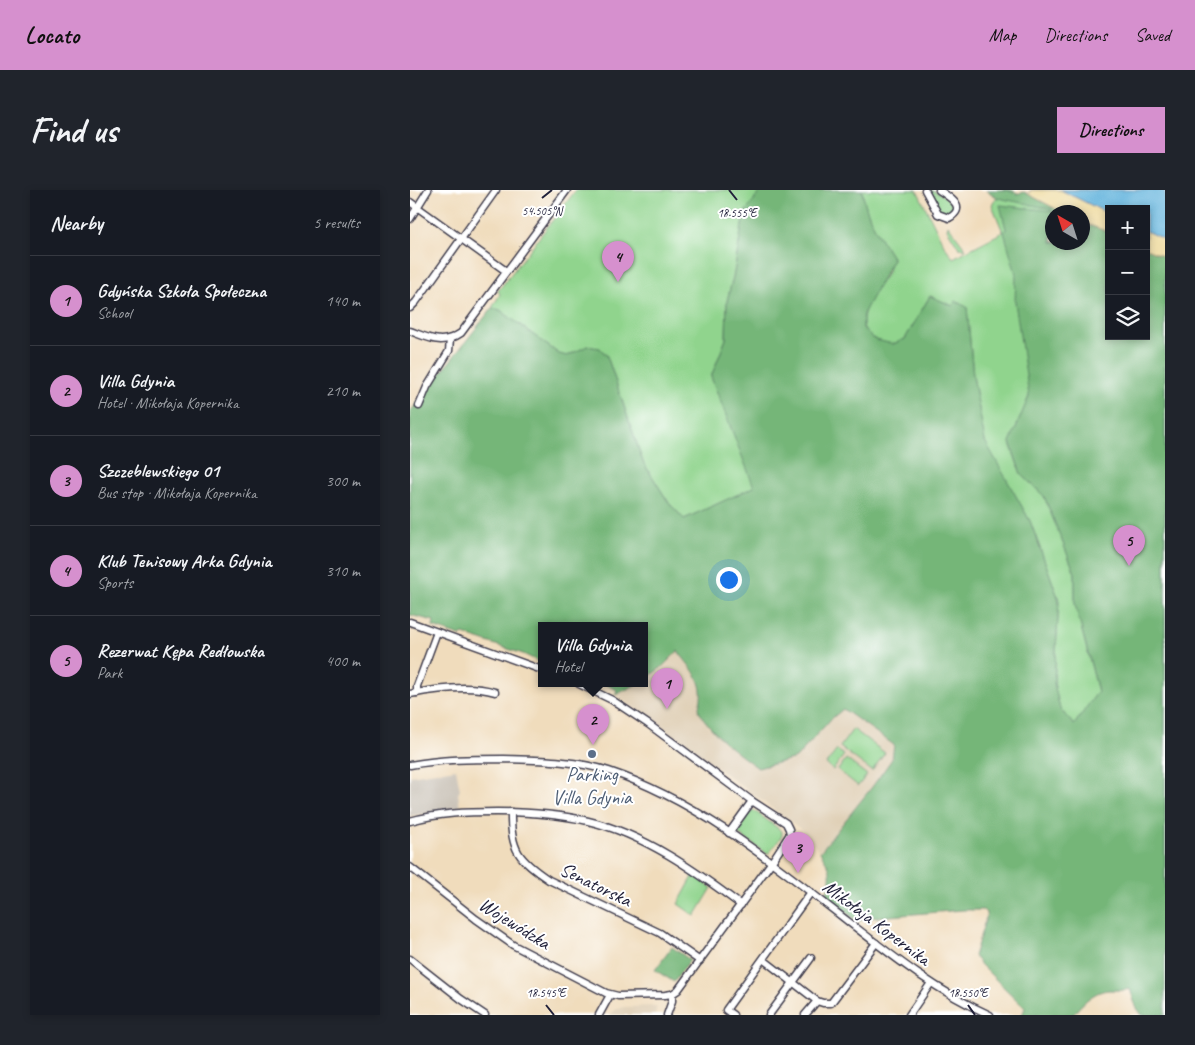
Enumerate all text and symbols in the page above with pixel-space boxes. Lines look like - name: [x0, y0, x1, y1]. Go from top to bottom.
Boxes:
- text: Locato: [25, 20, 79, 50]
- text: Map: [989, 24, 1016, 46]
- text: Directions: [1044, 24, 1107, 46]
- text: Saved: [1135, 24, 1170, 46]
- button: Directions: [1057, 107, 1165, 153]
- text: Find us: [30, 108, 117, 153]
- text: 54.505°N: [522, 203, 564, 219]
- text: 18.555°E: [717, 205, 758, 221]
- north arrow: [1045, 205, 1090, 250]
- map controls: [1105, 205, 1150, 340]
- button: +: [1105, 205, 1150, 250]
- text: Nearby: [50, 210, 103, 236]
- text: 5 results: [313, 213, 360, 233]
- pin: 4: [602, 241, 634, 282]
- button: −: [1105, 250, 1150, 295]
- text: Gdyńska Szkoła Społeczna: [97, 279, 266, 303]
- text: 1: [62, 291, 70, 311]
- text: 140 m: [326, 291, 360, 311]
- button: layers: [1105, 295, 1150, 340]
- text: School: [97, 303, 131, 323]
- text: Villa Gdynia: [97, 369, 174, 393]
- text: 2: [62, 381, 70, 401]
- text: 210 m: [326, 381, 360, 401]
- text: Hotel · Mikołaja Kopernika: [97, 393, 238, 413]
- text: Szczeblewskiego 01: [97, 459, 219, 483]
- text: 3: [62, 471, 70, 491]
- text: 300 m: [326, 471, 360, 491]
- text: Bus stop · Mikołaja Kopernika: [97, 483, 257, 503]
- pin: 5: [1113, 525, 1145, 566]
- text: Klub Tenisowy Arka Gdynia: [97, 549, 272, 573]
- text: 4: [62, 561, 70, 581]
- text: 310 m: [326, 561, 360, 581]
- your location: [716, 567, 742, 593]
- text: Sports: [97, 573, 133, 593]
- popup: [538, 622, 648, 687]
- text: Villa Gdynia: [555, 633, 631, 657]
- text: Rezerwat Kępa Redłowska: [97, 639, 264, 663]
- text: 5: [63, 651, 69, 671]
- text: 400 m: [326, 651, 360, 671]
- text: Hotel: [555, 657, 582, 677]
- text: Park: [97, 663, 122, 683]
- pin: 1: [651, 668, 683, 709]
- pin: 2: [577, 704, 609, 745]
- marker: Parking Villa Gdynia: [586, 748, 598, 760]
- place label: Parking Villa Gdynia: [552, 762, 633, 810]
- pin: 3: [782, 832, 814, 873]
- street label: Senatorska: [556, 856, 637, 913]
- street label: Mikołaja Kopernika: [818, 874, 937, 972]
- street label: Wojewódzka: [474, 892, 556, 956]
- text: 18.545°E: [526, 985, 567, 1001]
- text: 18.550°E: [948, 985, 989, 1001]

